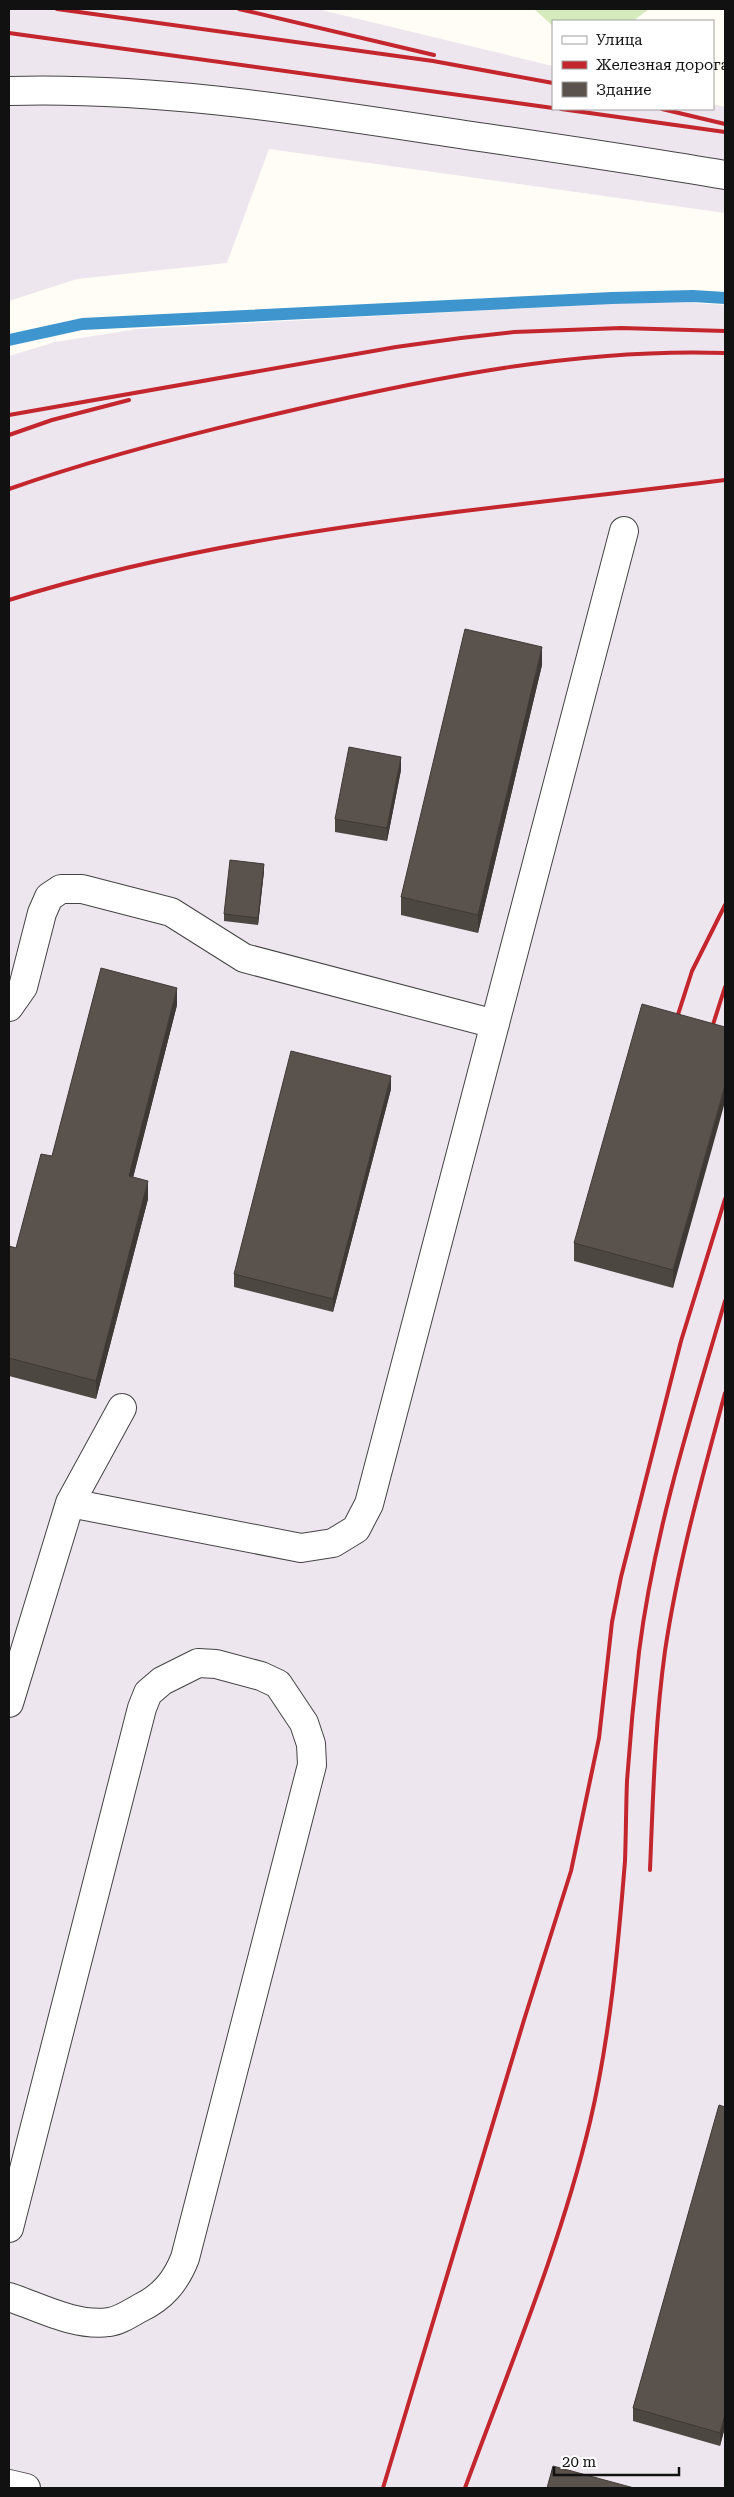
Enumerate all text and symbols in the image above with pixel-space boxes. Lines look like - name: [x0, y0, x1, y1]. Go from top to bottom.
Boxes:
- legend: [552, 20, 714, 110]
- text: Улица: [596, 31, 642, 49]
- text: Железная дорога: [596, 56, 729, 74]
- text: Здание: [596, 81, 652, 99]
- scale bar: [554, 2444, 679, 2476]
- text: 20 m: [562, 2453, 597, 2471]

